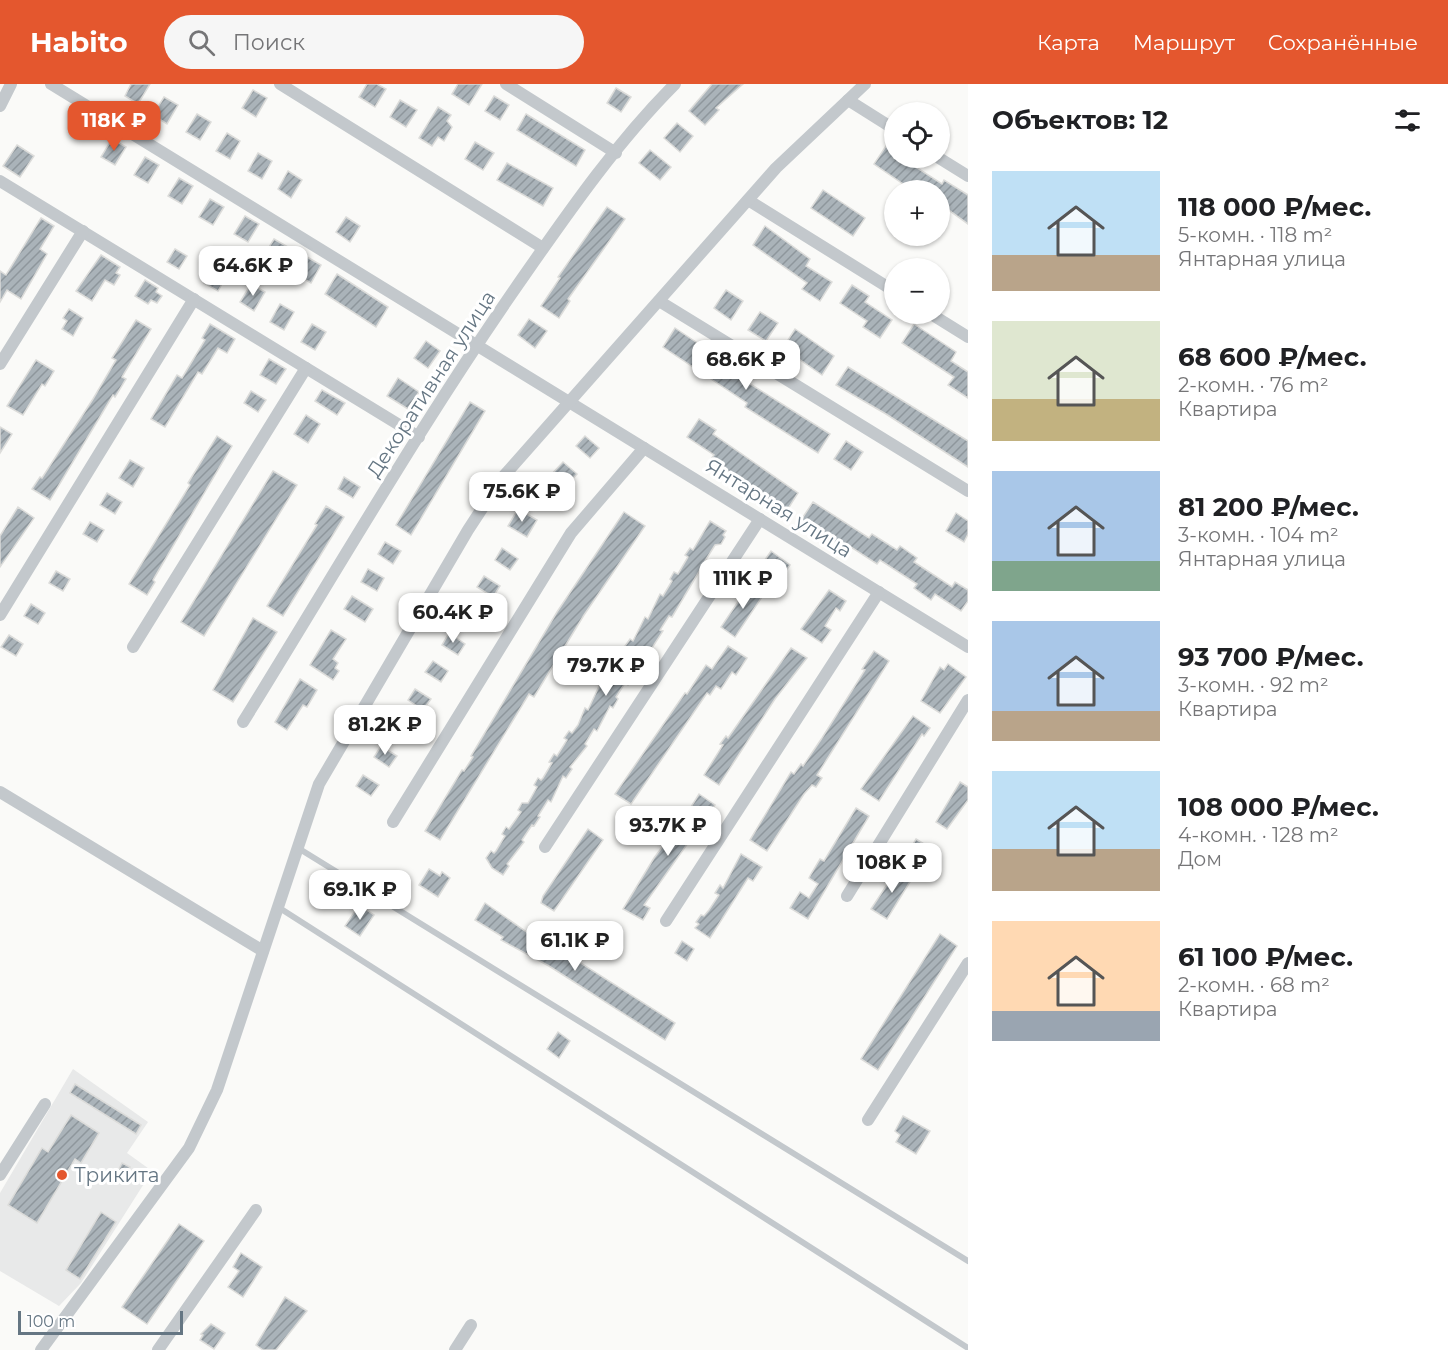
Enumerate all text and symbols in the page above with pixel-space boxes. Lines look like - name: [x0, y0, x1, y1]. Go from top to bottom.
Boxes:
- search box: [164, 15, 584, 69]
- text: Habito: [30, 25, 128, 59]
- icon: search: [185, 26, 218, 59]
- text: Поиск: [233, 29, 305, 56]
- text: Карта: [1037, 30, 1100, 55]
- text: Маршрут: [1133, 30, 1235, 55]
- text: Сохранённые: [1268, 30, 1418, 55]
- pin: 118K ₽: [65, 101, 163, 152]
- map controls: [884, 102, 950, 324]
- button: locate: [884, 102, 950, 168]
- text: Объектов: 12: [992, 104, 1168, 136]
- icon: filters: [1391, 104, 1424, 137]
- text: 118K ₽: [82, 108, 146, 132]
- button: +: [884, 180, 950, 246]
- text: 118 000 ₽/мес.: [1178, 191, 1371, 223]
- icon: home: [1040, 195, 1112, 267]
- text: 5-комн. · 118 m²: [1178, 223, 1332, 247]
- pin: 64.6K ₽: [198, 246, 308, 297]
- text: Янтарная улица: [1178, 247, 1346, 271]
- text: 64.6K ₽: [213, 253, 293, 277]
- button: −: [884, 258, 950, 324]
- street label: Декоративная улица: [362, 286, 500, 482]
- pin: 68.6K ₽: [691, 340, 801, 391]
- text: 68 600 ₽/мес.: [1178, 341, 1367, 373]
- icon: home: [1040, 345, 1112, 417]
- text: 68.6K ₽: [706, 347, 786, 371]
- text: 2-комн. · 76 m²: [1178, 373, 1329, 397]
- text: Квартира: [1178, 397, 1278, 421]
- street label: Янтарная улица: [701, 453, 857, 563]
- pin: 75.6K ₽: [467, 472, 577, 523]
- text: 75.6K ₽: [483, 479, 561, 503]
- text: 81 200 ₽/мес.: [1178, 491, 1359, 523]
- icon: home: [1040, 495, 1112, 567]
- text: 3-комн. · 104 m²: [1178, 523, 1339, 547]
- text: Янтарная улица: [1178, 547, 1346, 571]
- pin: 111K ₽: [694, 559, 792, 610]
- text: 111K ₽: [713, 566, 773, 590]
- pin: 60.4K ₽: [398, 593, 508, 644]
- text: 60.4K ₽: [412, 600, 494, 624]
- text: 93 700 ₽/мес.: [1178, 641, 1364, 673]
- icon: home: [1040, 645, 1112, 717]
- pin: 79.7K ₽: [551, 646, 661, 697]
- text: 79.7K ₽: [567, 653, 645, 677]
- text: 3-комн. · 92 m²: [1178, 673, 1329, 697]
- text: Квартира: [1178, 697, 1278, 721]
- pin: 81.2K ₽: [330, 705, 440, 756]
- text: 81.2K ₽: [348, 712, 422, 736]
- text: 108 000 ₽/мес.: [1178, 791, 1379, 823]
- icon: home: [1040, 795, 1112, 867]
- pin: 93.7K ₽: [613, 806, 723, 857]
- text: 93.7K ₽: [629, 813, 707, 837]
- text: 4-комн. · 128 m²: [1178, 823, 1339, 847]
- pin: 108K ₽: [843, 843, 941, 894]
- text: Дом: [1178, 847, 1222, 871]
- text: 108K ₽: [857, 850, 927, 874]
- pin: 69.1K ₽: [305, 870, 415, 921]
- text: 69.1K ₽: [323, 877, 397, 901]
- pin: 61.1K ₽: [520, 921, 630, 972]
- text: 61.1K ₽: [540, 928, 610, 952]
- text: 61 100 ₽/мес.: [1178, 941, 1353, 973]
- icon: home: [1040, 945, 1112, 1017]
- text: 2-комн. · 68 m²: [1178, 973, 1330, 997]
- text: Квартира: [1178, 997, 1278, 1021]
- place label: Трикита: [74, 1163, 159, 1187]
- marker: Трикита: [55, 1168, 69, 1182]
- scale bar: [18, 1308, 183, 1336]
- text: 100 m: [27, 1312, 75, 1331]

